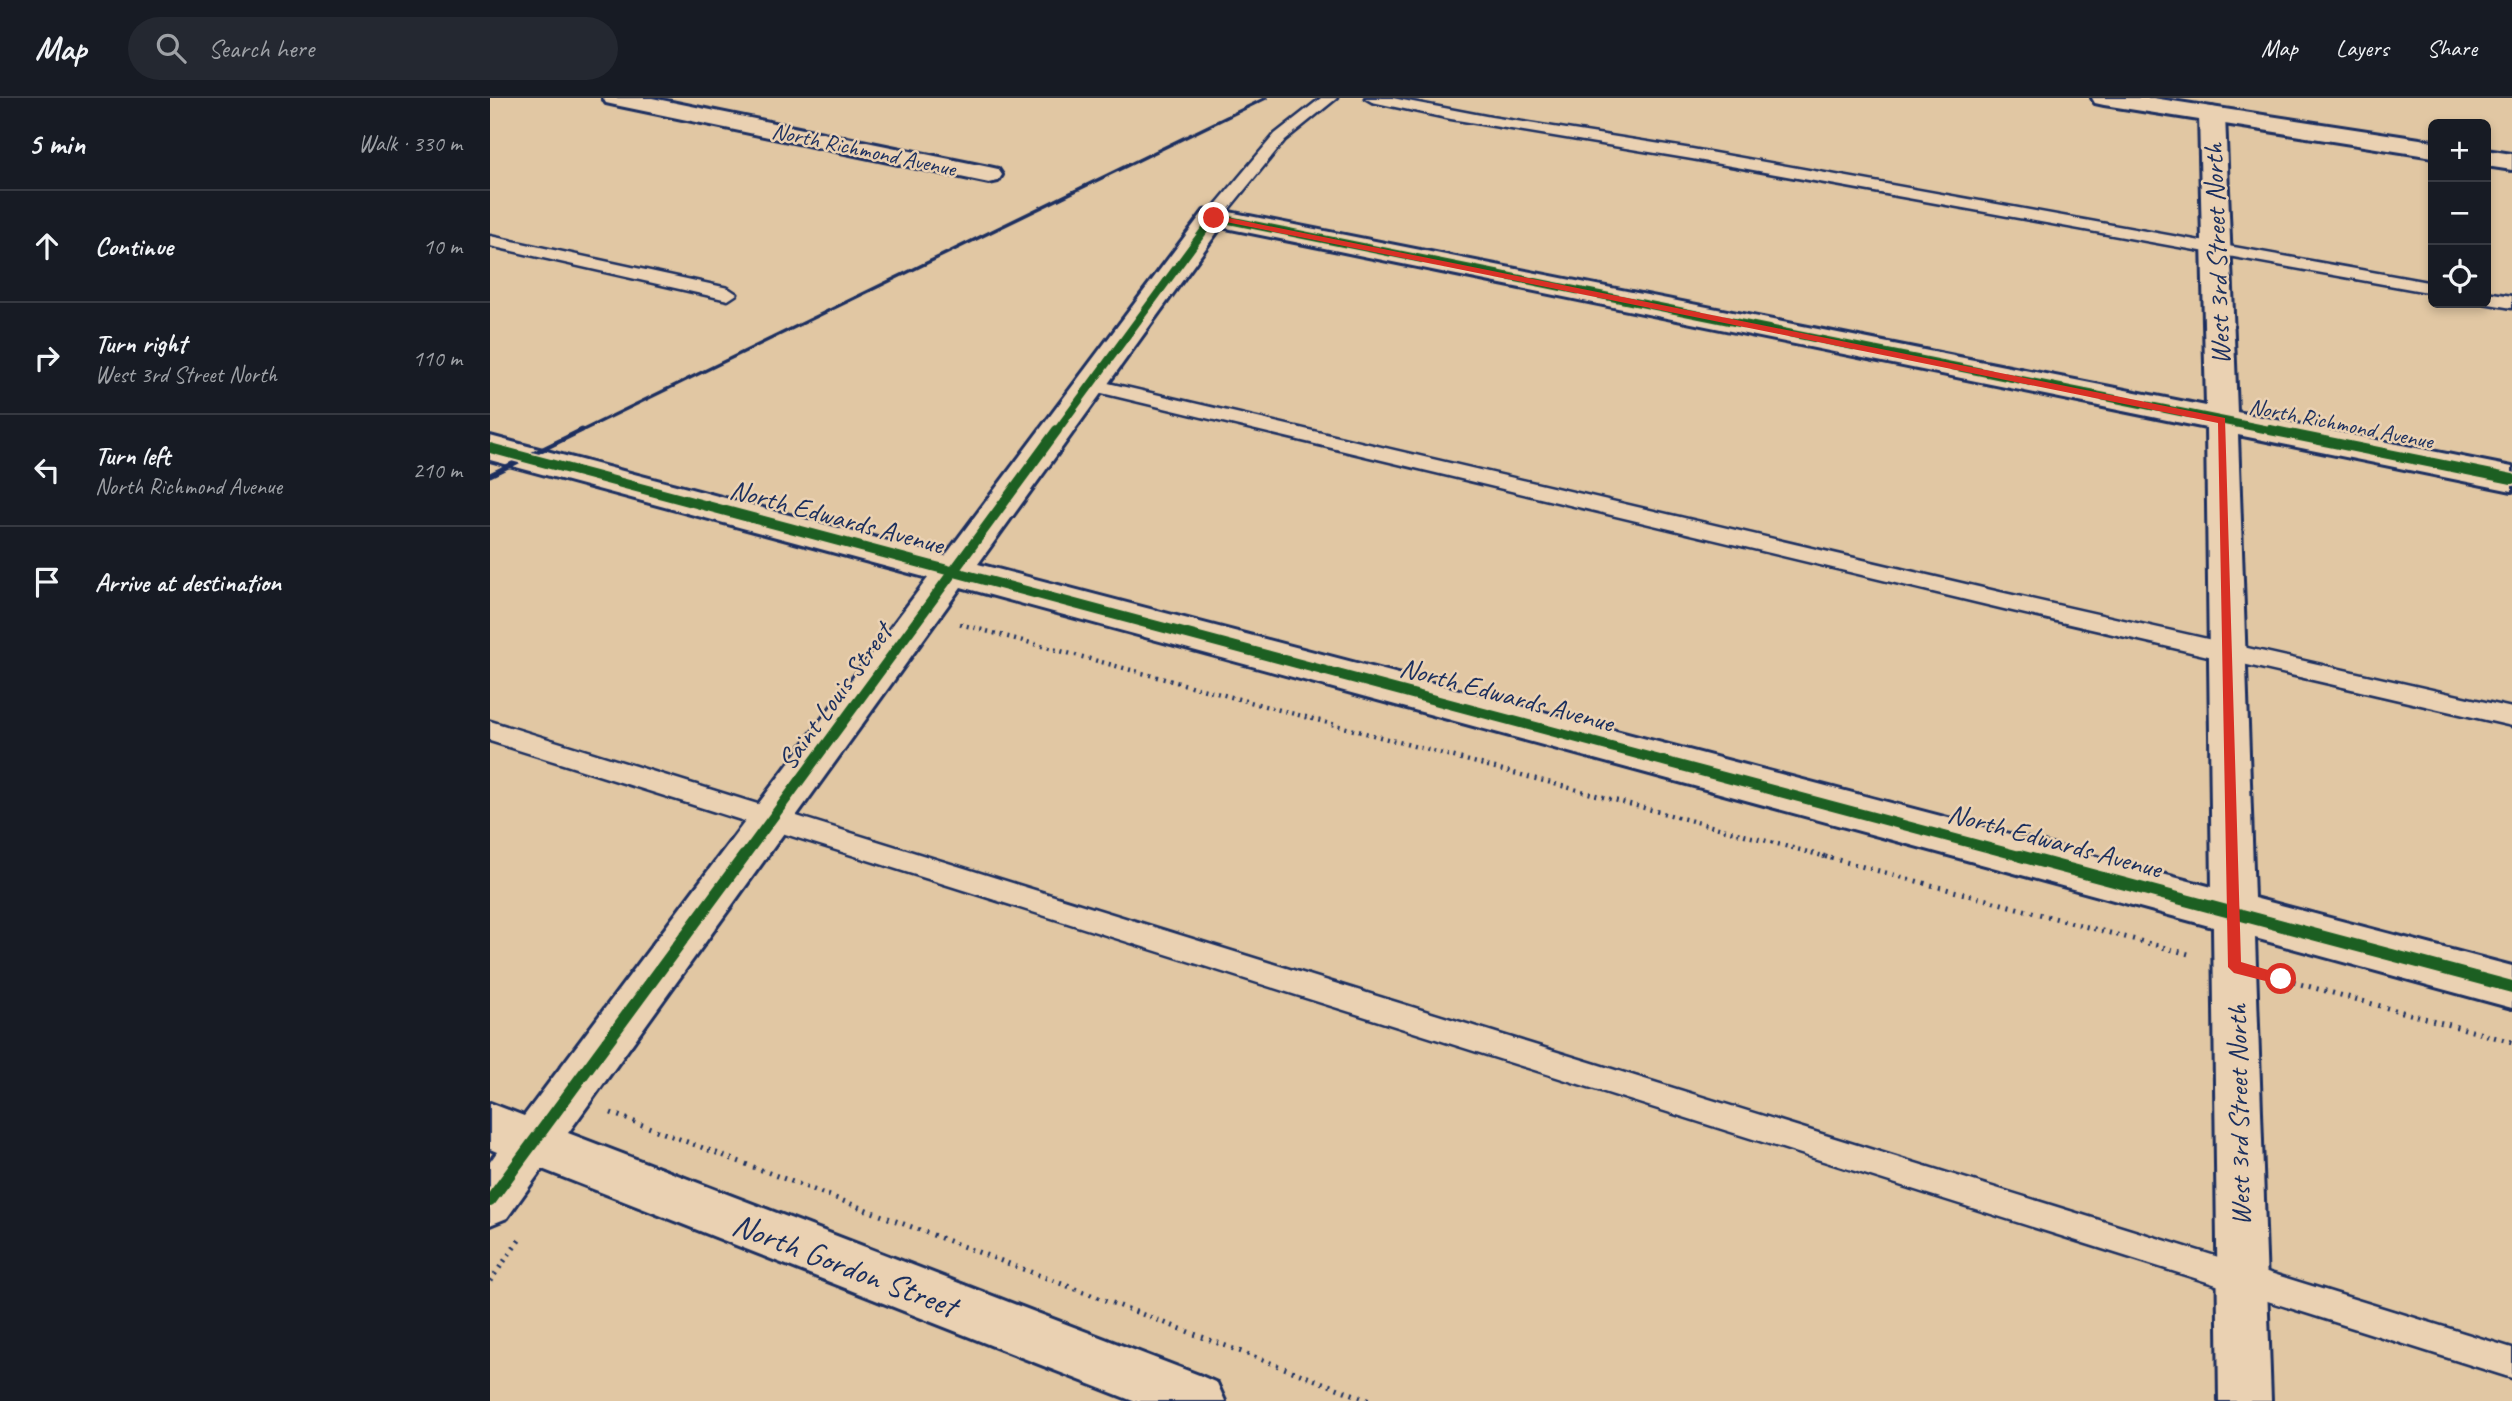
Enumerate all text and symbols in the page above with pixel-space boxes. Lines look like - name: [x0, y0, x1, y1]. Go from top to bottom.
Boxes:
- search box: [128, 17, 618, 80]
- text: Map: [35, 27, 86, 69]
- icon: search: [152, 29, 190, 67]
- text: Search here: [208, 32, 314, 65]
- text: Map: [2261, 33, 2298, 63]
- text: Layers: [2336, 33, 2389, 63]
- text: Share: [2427, 33, 2477, 63]
- street label: North Richmond Avenue: [769, 116, 960, 183]
- map controls: [2428, 119, 2491, 308]
- button: +: [2428, 119, 2491, 182]
- text: 5 min: [28, 125, 85, 163]
- text: Walk · 330 m: [358, 129, 462, 158]
- street label: West 3rd Street North: [2195, 141, 2238, 365]
- button: −: [2428, 182, 2491, 245]
- route end: [1198, 202, 1229, 233]
- icon: ahead: [28, 227, 66, 265]
- text: Continue: [95, 230, 173, 263]
- text: 10 m: [423, 232, 462, 261]
- button: locate: [2428, 245, 2491, 308]
- text: Turn right: [95, 327, 186, 360]
- icon: right: [28, 339, 66, 377]
- text: 110 m: [413, 344, 462, 373]
- text: West 3rd Street North: [95, 360, 277, 389]
- street label: North Richmond Avenue: [2246, 391, 2437, 456]
- text: Turn left: [95, 439, 170, 472]
- icon: left: [28, 451, 66, 489]
- text: 210 m: [413, 456, 462, 485]
- street label: North Edwards Avenue: [726, 471, 949, 562]
- text: North Richmond Avenue: [95, 472, 282, 501]
- icon: arrive: [28, 563, 66, 601]
- text: Arrive at destination: [95, 566, 281, 599]
- street label: Saint Louis Street: [769, 613, 902, 777]
- street label: North Edwards Avenue: [1396, 649, 1619, 740]
- street label: North Edwards Avenue: [1944, 795, 2167, 886]
- route start: [2265, 963, 2296, 994]
- street label: West 3rd Street North: [2219, 1003, 2258, 1226]
- street label: North Gordon Street: [727, 1203, 966, 1328]

